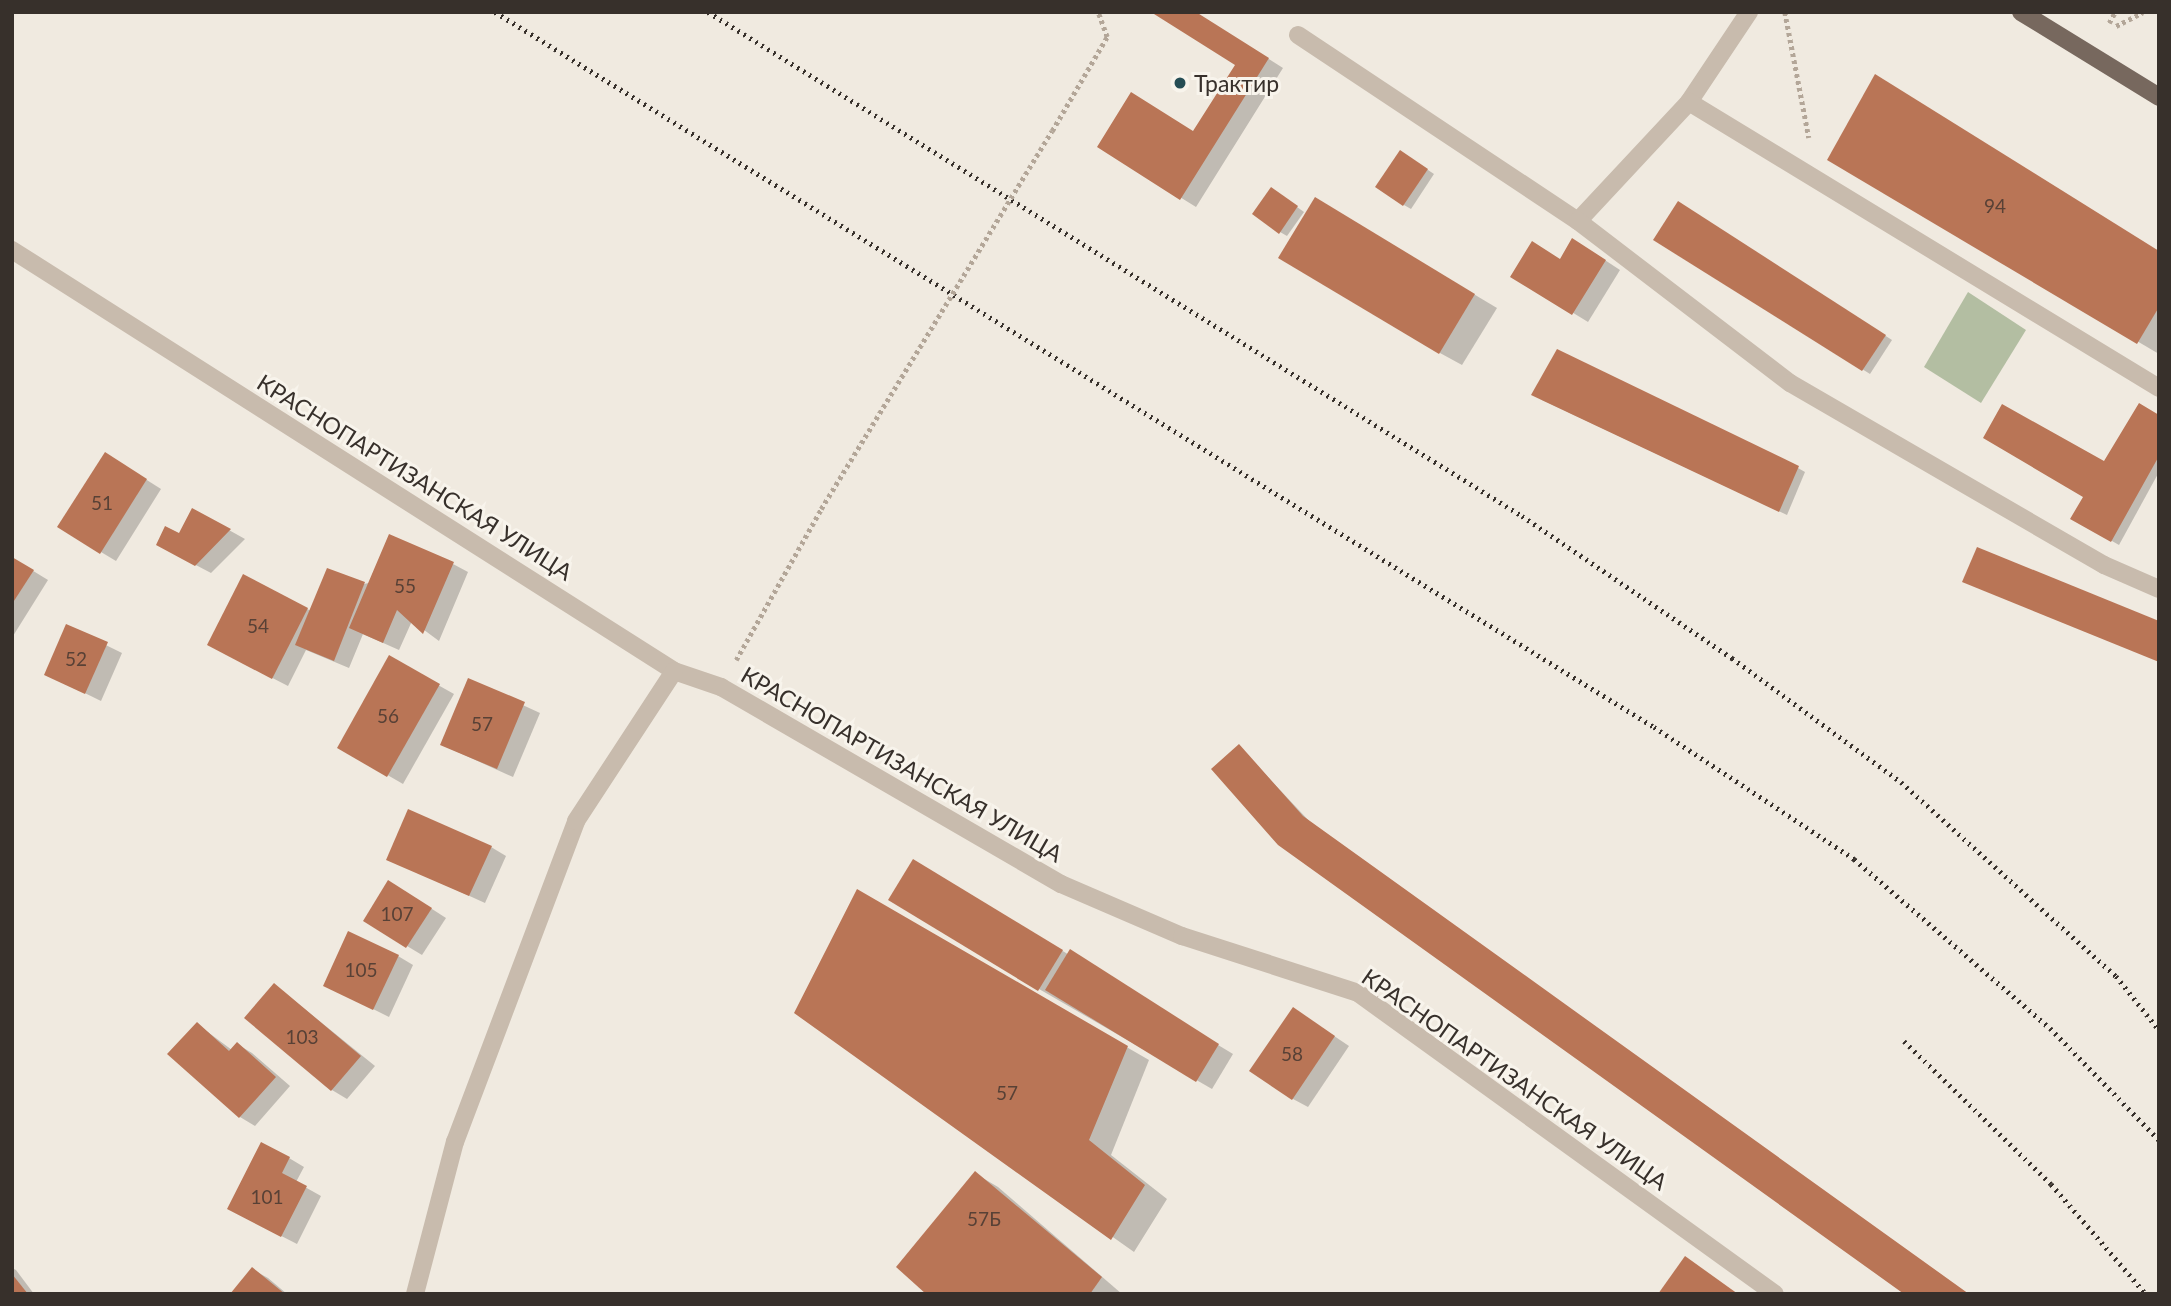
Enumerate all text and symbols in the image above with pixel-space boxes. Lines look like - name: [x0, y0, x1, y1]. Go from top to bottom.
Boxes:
- place label: Трактир: [1194, 69, 1279, 97]
- marker: Трактир: [1172, 75, 1188, 91]
- house number: 94: [1984, 195, 2006, 217]
- street label: КРАСНОПАРТИЗАНСКАЯ УЛИЦА: [252, 368, 578, 586]
- house number: 51: [91, 492, 113, 514]
- house number: 55: [394, 575, 416, 597]
- house number: 54: [247, 615, 269, 637]
- house number: 52: [65, 648, 87, 670]
- street label: КРАСНОПАРТИЗАНСКАЯ УЛИЦА: [736, 660, 1068, 868]
- house number: 56: [377, 705, 399, 727]
- house number: 57: [471, 713, 493, 735]
- house number: 107: [380, 903, 414, 925]
- house number: 105: [344, 959, 378, 981]
- street label: КРАСНОПАРТИЗАНСКАЯ УЛИЦА: [1357, 963, 1673, 1195]
- house number: 103: [285, 1026, 319, 1048]
- house number: 58: [1281, 1043, 1303, 1065]
- house number: 57: [996, 1082, 1018, 1104]
- house number: 101: [250, 1186, 284, 1208]
- house number: 57Б: [967, 1208, 1001, 1230]

